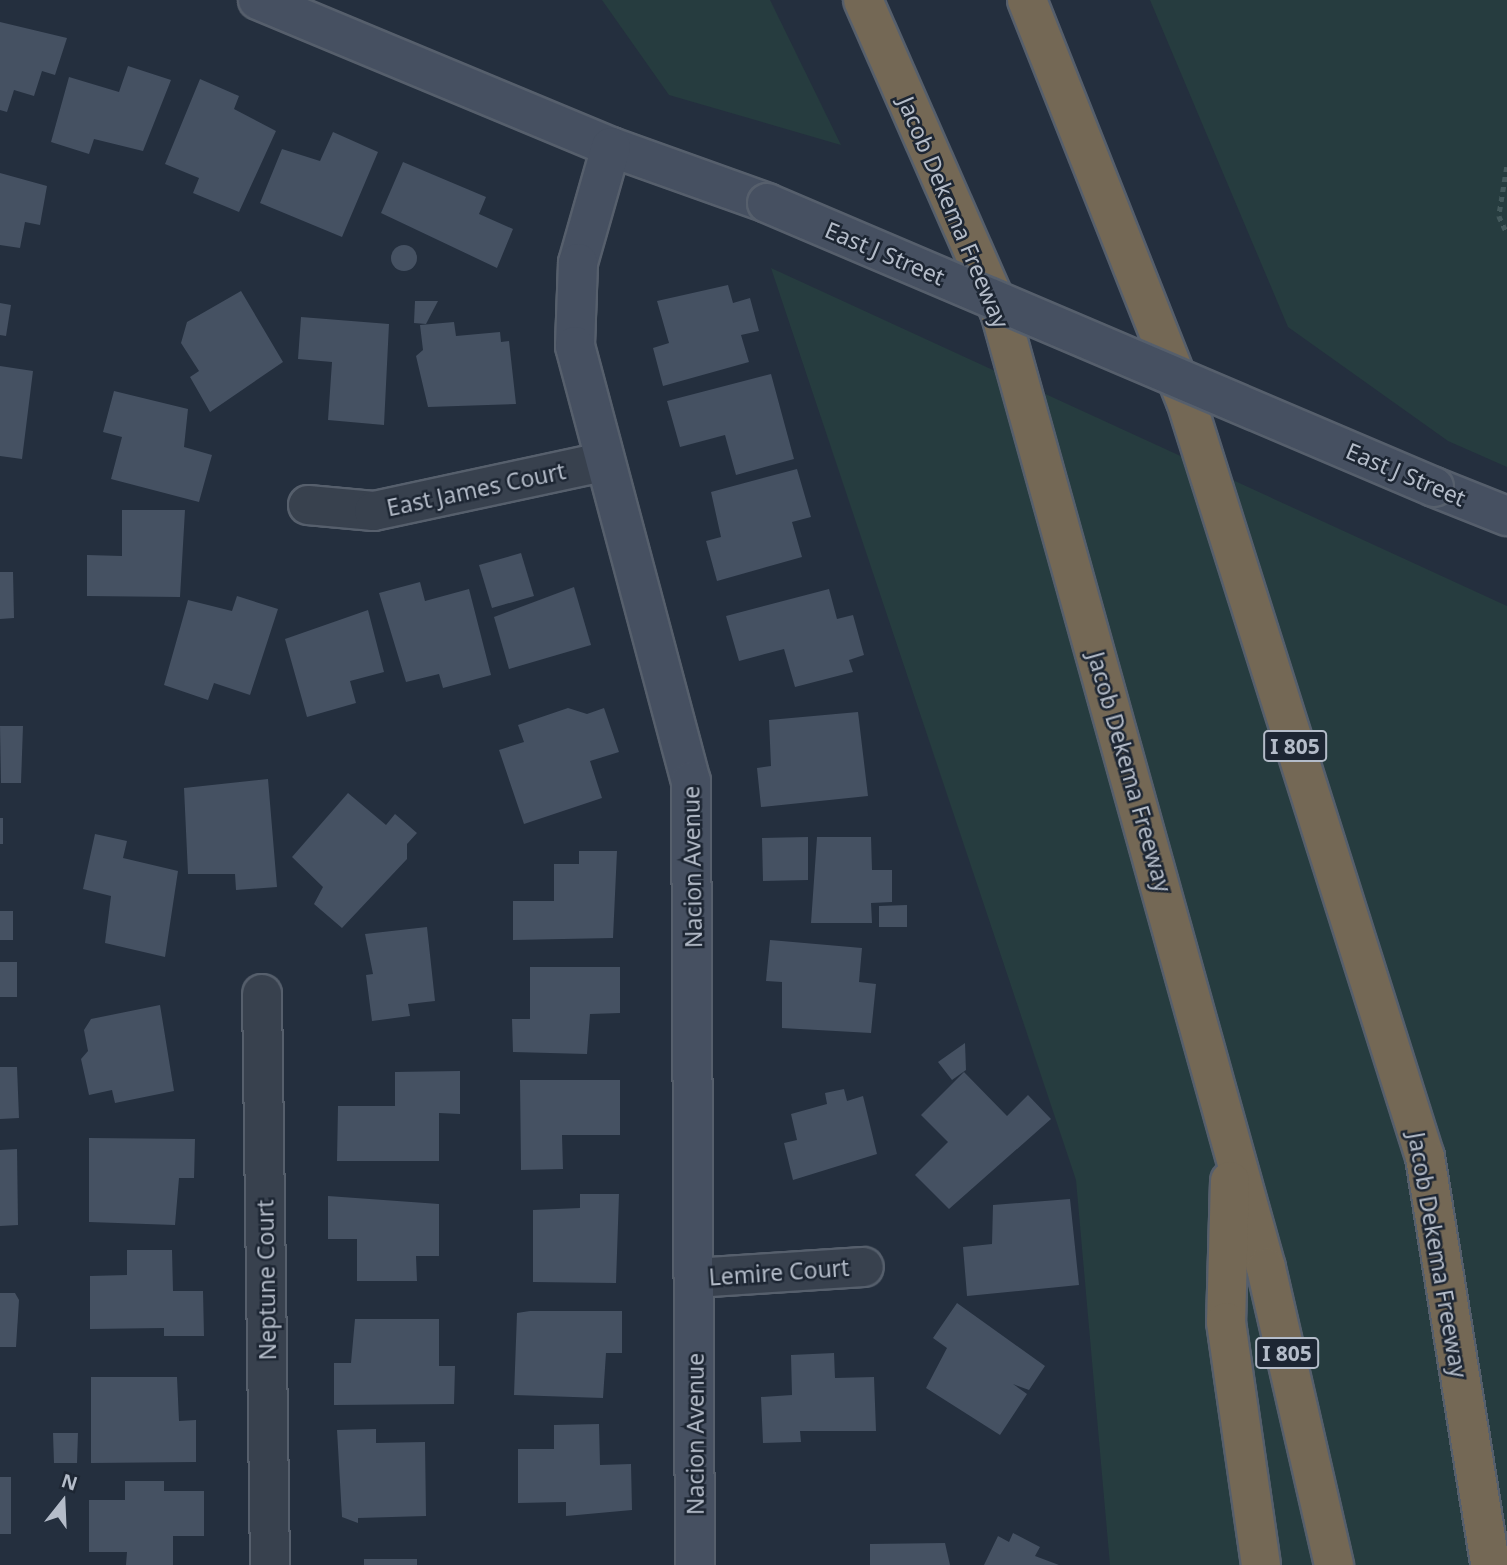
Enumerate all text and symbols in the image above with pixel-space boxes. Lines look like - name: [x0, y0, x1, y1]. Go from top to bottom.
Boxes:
- street label: Jacob Dekema Freeway: [893, 92, 1015, 332]
- street label: East J Street: [821, 215, 949, 291]
- street label: East J Street: [1342, 436, 1470, 512]
- street label: East James Court: [384, 457, 568, 521]
- street label: Jacob Dekema Freeway: [1082, 649, 1178, 895]
- road number: I 805: [1262, 728, 1328, 764]
- street label: Nacion Avenue: [677, 786, 707, 948]
- street label: Jacob Dekema Freeway: [1403, 1130, 1473, 1380]
- street label: Neptune Court: [251, 1199, 281, 1361]
- street label: Lemire Court: [708, 1253, 850, 1291]
- road number: I 805: [1254, 1336, 1320, 1370]
- street label: Nacion Avenue: [681, 1353, 709, 1515]
- north arrow: [28, 1467, 98, 1537]
- text: N: [58, 1467, 81, 1497]

